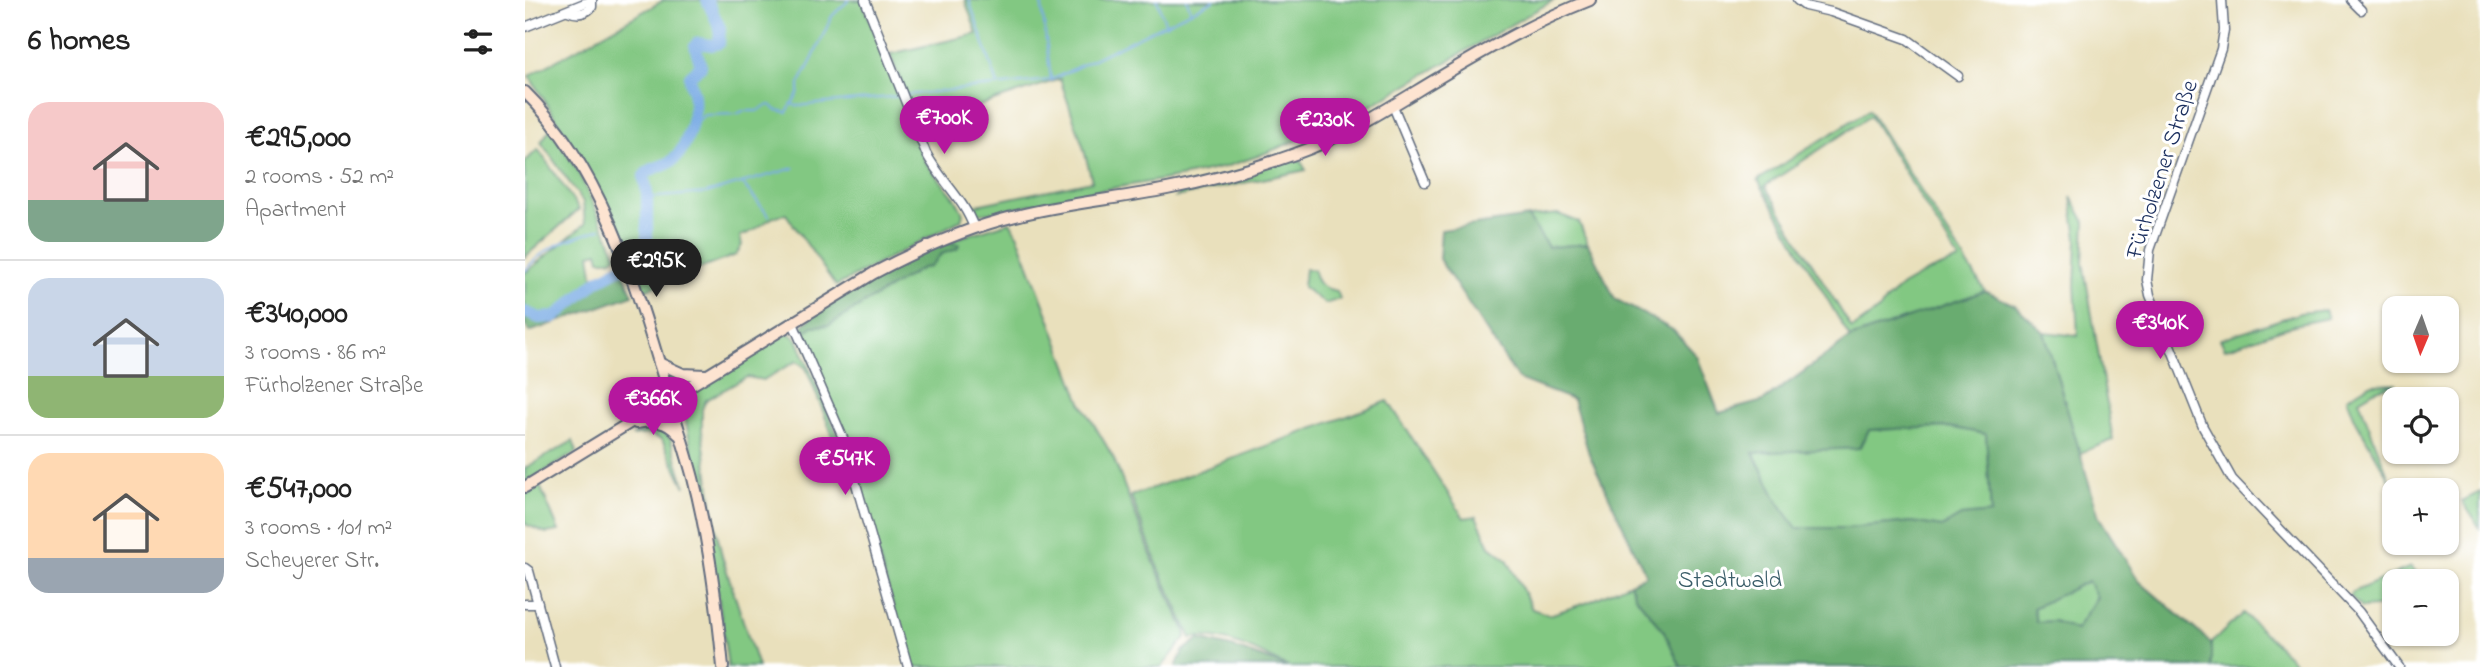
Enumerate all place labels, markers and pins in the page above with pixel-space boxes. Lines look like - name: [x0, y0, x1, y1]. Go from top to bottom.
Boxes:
- pin: €700K: [895, 96, 993, 156]
- pin: €230K: [1276, 99, 1374, 158]
- pin: €295K: [607, 240, 705, 299]
- pin: €340K: [2111, 302, 2209, 361]
- pin: €366K: [604, 378, 702, 437]
- pin: €547K: [796, 438, 894, 497]

